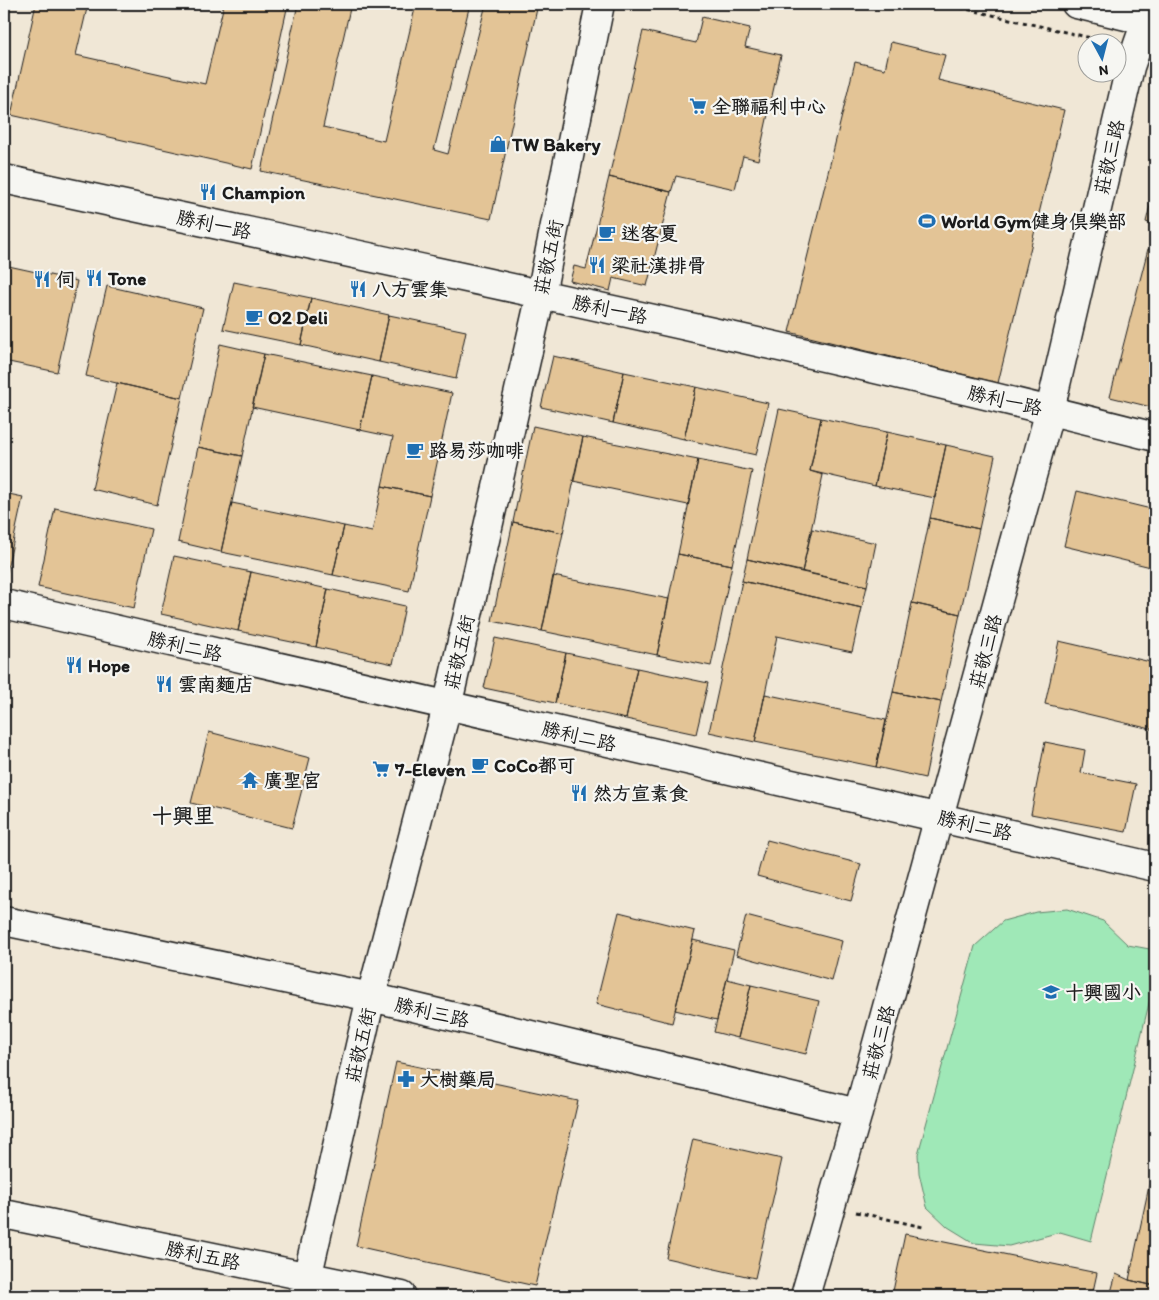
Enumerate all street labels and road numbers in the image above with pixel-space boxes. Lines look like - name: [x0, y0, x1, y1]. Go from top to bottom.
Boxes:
- street label: 莊敬三路: [1090, 117, 1129, 197]
- street label: 勝利一路: [174, 205, 253, 244]
- street label: 莊敬五街: [529, 218, 568, 297]
- street label: 勝利一路: [570, 290, 649, 329]
- street label: 勝利一路: [965, 381, 1045, 420]
- street label: 莊敬三路: [965, 611, 1006, 691]
- street label: 莊敬五街: [440, 612, 479, 692]
- street label: 勝利二路: [145, 627, 225, 666]
- street label: 勝利二路: [539, 717, 619, 756]
- street label: 勝利二路: [935, 806, 1015, 845]
- street label: 勝利三路: [392, 993, 472, 1032]
- street label: 莊敬三路: [858, 1002, 899, 1082]
- street label: 莊敬五街: [341, 1005, 380, 1085]
- street label: 勝利五路: [163, 1236, 242, 1275]

